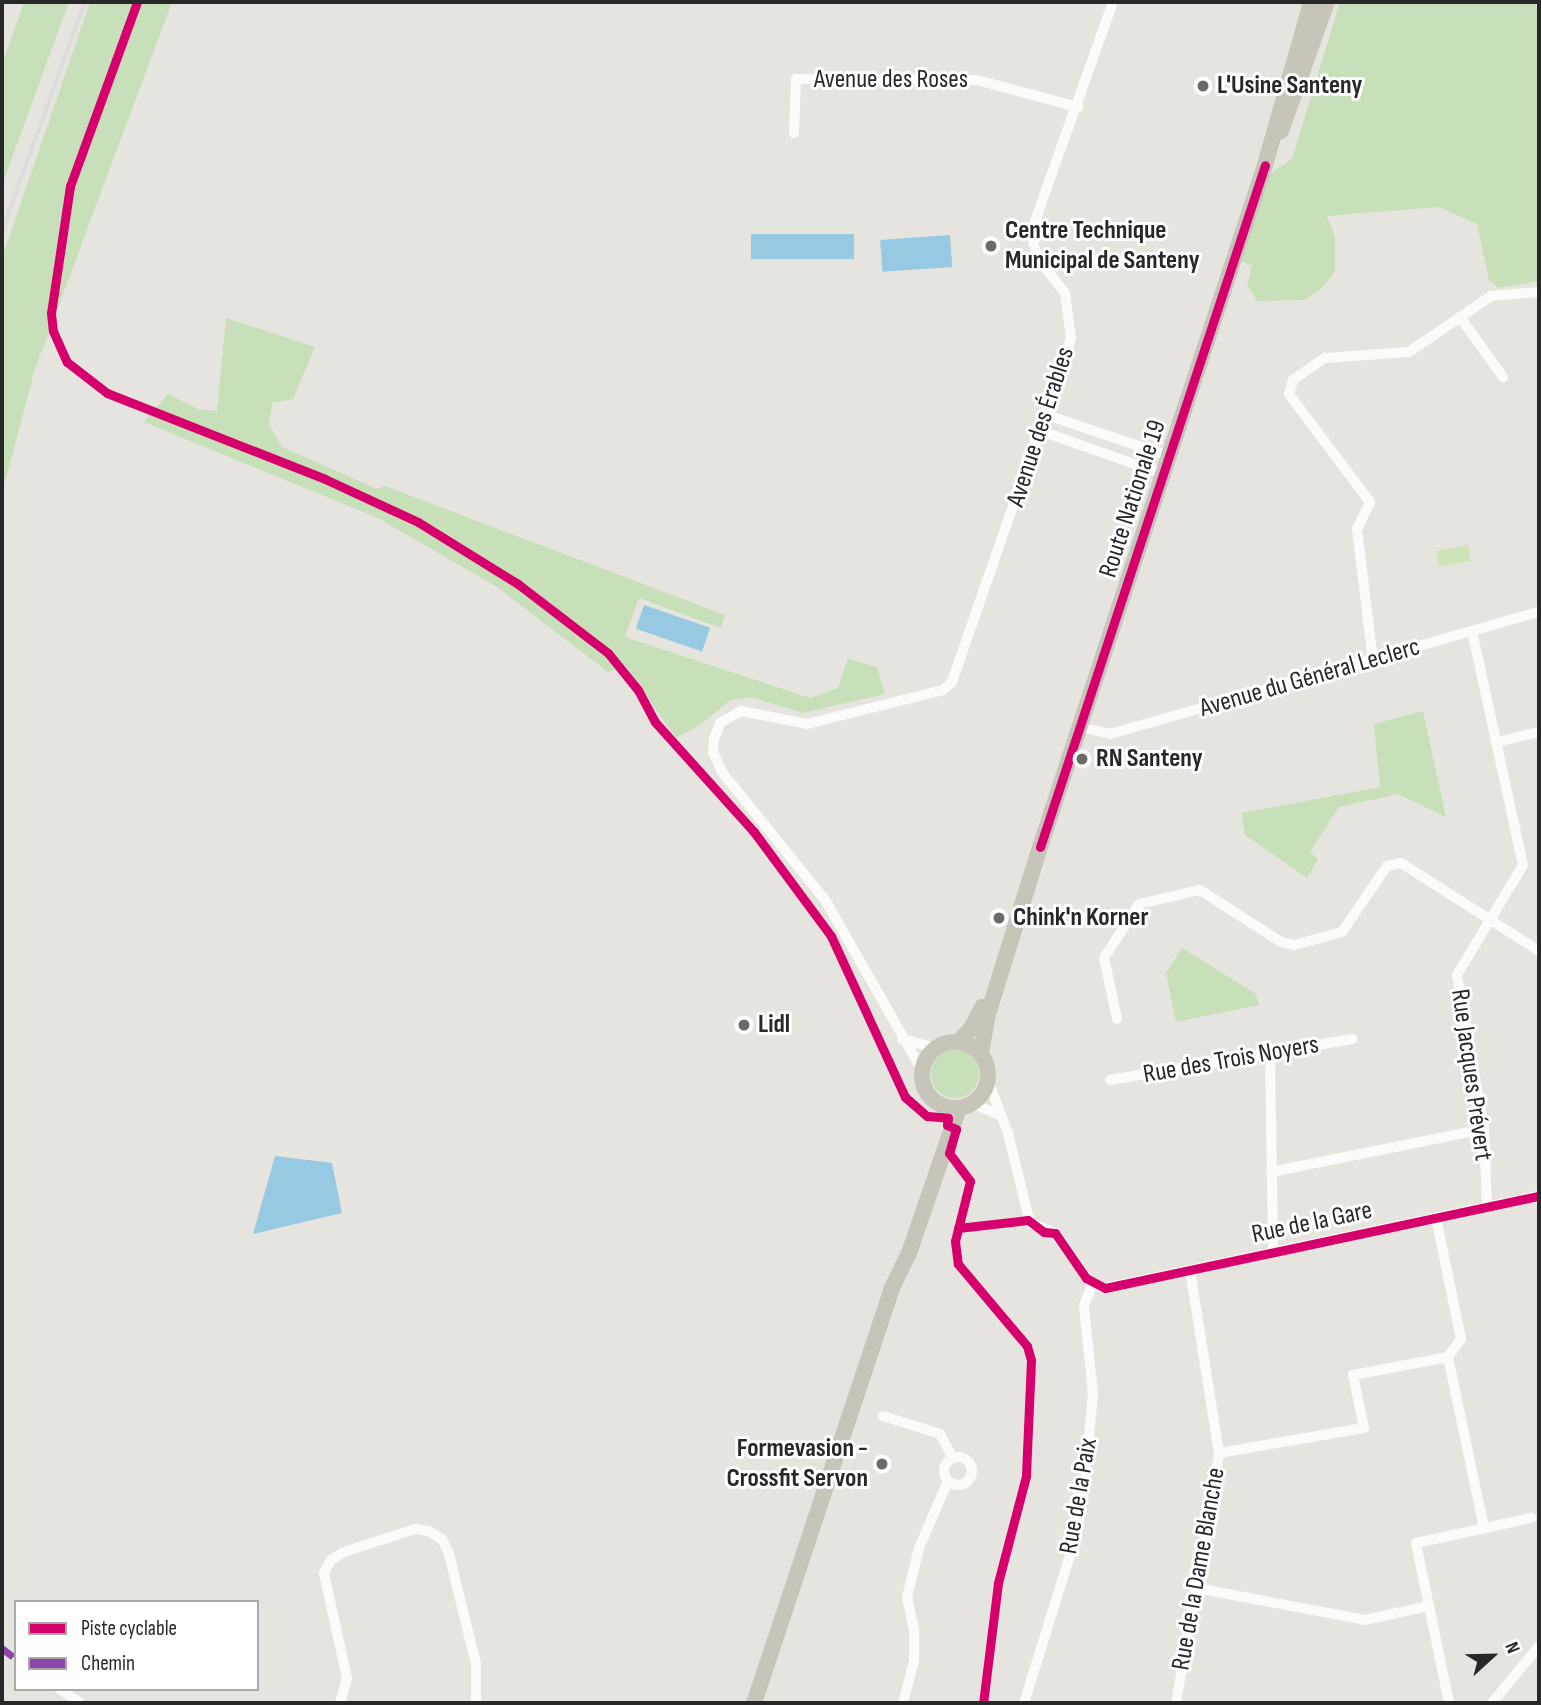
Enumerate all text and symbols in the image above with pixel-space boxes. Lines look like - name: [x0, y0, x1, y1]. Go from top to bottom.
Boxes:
- street label: Avenue des Roses: [814, 64, 968, 96]
- place label: L'Usine Santeny: [1217, 70, 1362, 102]
- marker: L'Usine Santeny: [1195, 78, 1211, 94]
- place label: Centre Technique Municipal de Santeny: [1005, 215, 1200, 276]
- marker: Centre Technique Municipal de Santeny: [983, 238, 999, 254]
- street label: Avenue des Érables: [1001, 343, 1081, 511]
- street label: Route Nationale 19: [1093, 416, 1173, 582]
- street label: Avenue du Général Leclerc: [1196, 632, 1424, 724]
- place label: RN Santeny: [1096, 743, 1203, 775]
- marker: RN Santeny: [1074, 751, 1090, 767]
- place label: Chink'n Korner: [1013, 902, 1148, 934]
- marker: Chink'n Korner: [991, 910, 1007, 926]
- street label: Rue Jacques Prévert: [1444, 987, 1498, 1163]
- place label: Lidl: [758, 1009, 790, 1041]
- marker: Lidl: [736, 1017, 752, 1033]
- street label: Rue des Trois Noyers: [1141, 1029, 1321, 1091]
- street label: Rue de la Gare: [1249, 1195, 1375, 1251]
- place label: Formevasion - Crossfit Servon: [727, 1433, 868, 1494]
- street label: Rue de la Paix: [1053, 1436, 1105, 1556]
- marker: Formevasion - Crossfit Servon: [874, 1456, 890, 1472]
- street label: Rue de la Dame Blanche: [1166, 1465, 1232, 1673]
- legend: [14, 1600, 259, 1691]
- text: Piste cyclable: [81, 1616, 177, 1641]
- north arrow: [1457, 1621, 1527, 1691]
- text: N: [1499, 1639, 1524, 1657]
- text: Chemin: [81, 1651, 135, 1676]

